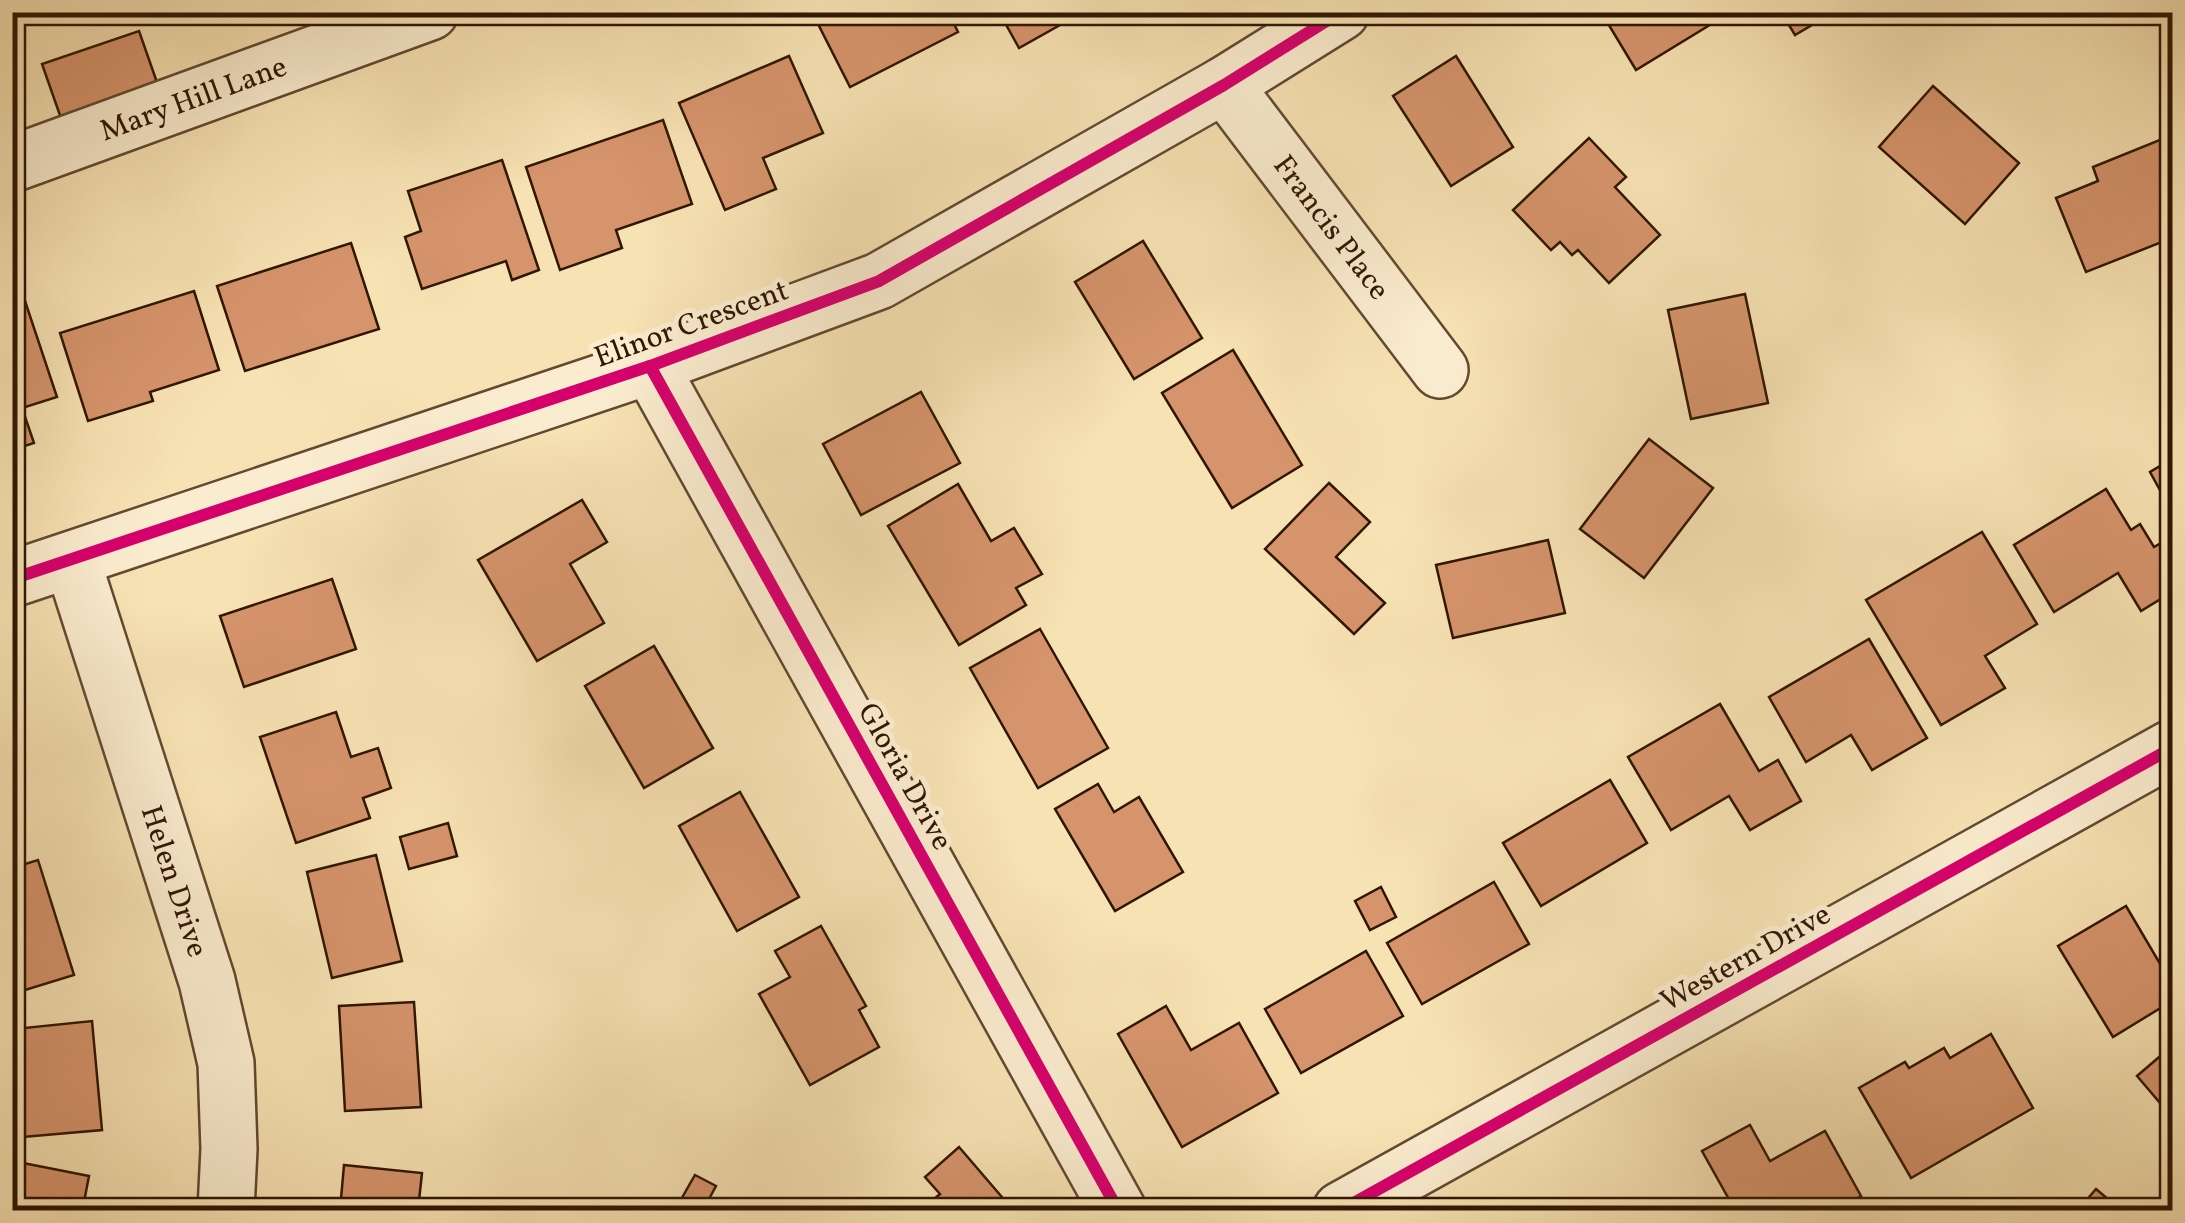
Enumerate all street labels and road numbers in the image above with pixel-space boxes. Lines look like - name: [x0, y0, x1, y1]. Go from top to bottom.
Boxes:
- street label: Mary Hill Lane: [94, 47, 293, 153]
- street label: Francis Place: [1262, 147, 1399, 309]
- street label: Elinor Crescent: [589, 270, 795, 379]
- street label: Gloria Drive: [846, 696, 962, 858]
- street label: Helen Drive: [129, 800, 217, 963]
- street label: Western Drive: [1653, 895, 1839, 1023]

